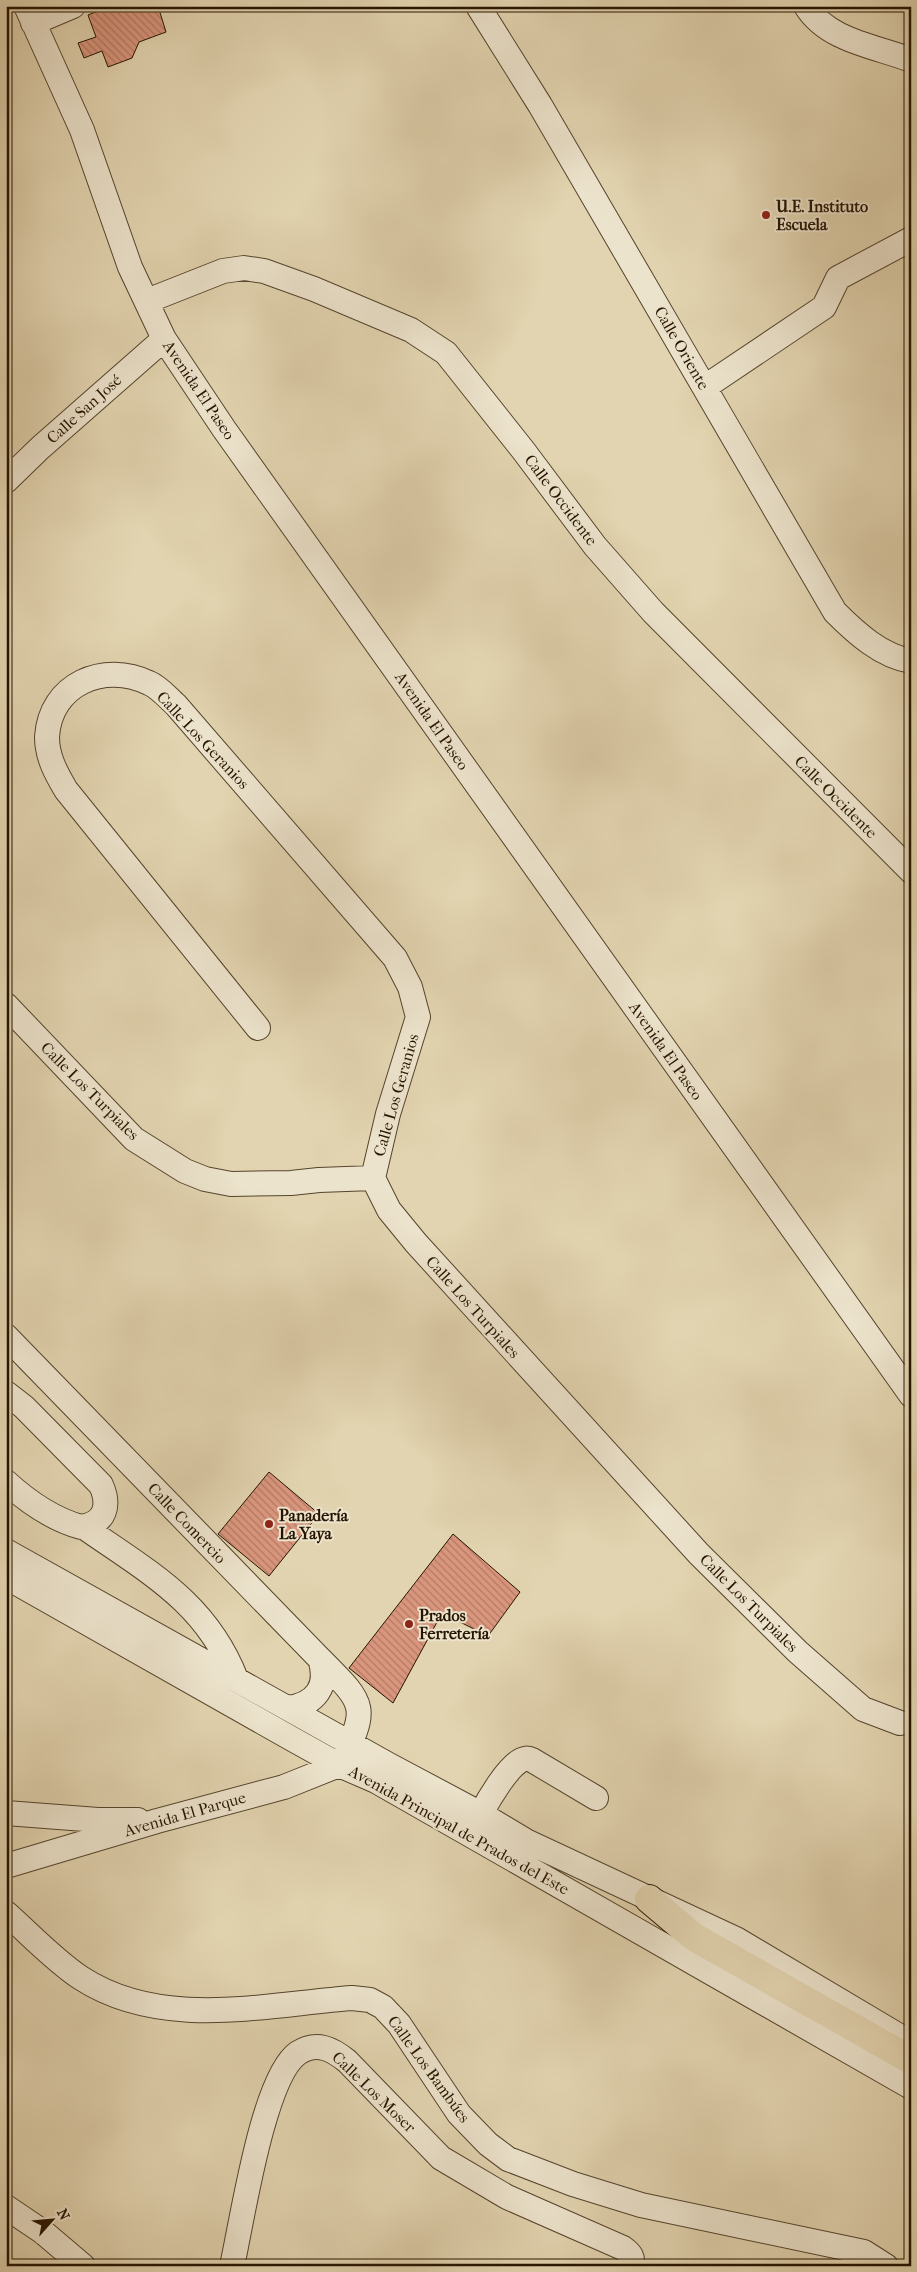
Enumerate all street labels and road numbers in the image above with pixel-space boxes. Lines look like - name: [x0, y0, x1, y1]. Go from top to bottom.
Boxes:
- street label: Calle Oriente: [651, 303, 714, 393]
- street label: Avenida El Paseo: [158, 336, 239, 443]
- street label: Calle San José: [43, 370, 125, 448]
- street label: Calle Occidente: [521, 451, 601, 549]
- street label: Avenida El Paseo: [391, 667, 473, 774]
- street label: Calle Los Geranios: [153, 687, 253, 793]
- street label: Calle Occidente: [791, 752, 881, 842]
- street label: Avenida El Paseo: [625, 997, 707, 1104]
- street label: Calle Los Geranios: [369, 1031, 423, 1159]
- street label: Calle Los Turpiales: [37, 1038, 143, 1144]
- street label: Calle Los Turpiales: [422, 1252, 524, 1362]
- street label: Calle Comercio: [144, 1479, 230, 1567]
- street label: Calle Los Turpiales: [696, 1550, 802, 1656]
- street label: Avenida Principal de Prados del Este: [345, 1761, 573, 1899]
- street label: Avenida El Parque: [121, 1788, 248, 1841]
- street label: Calle Los Bambúes: [384, 2012, 474, 2126]
- street label: Calle Los Moser: [328, 2047, 420, 2137]

